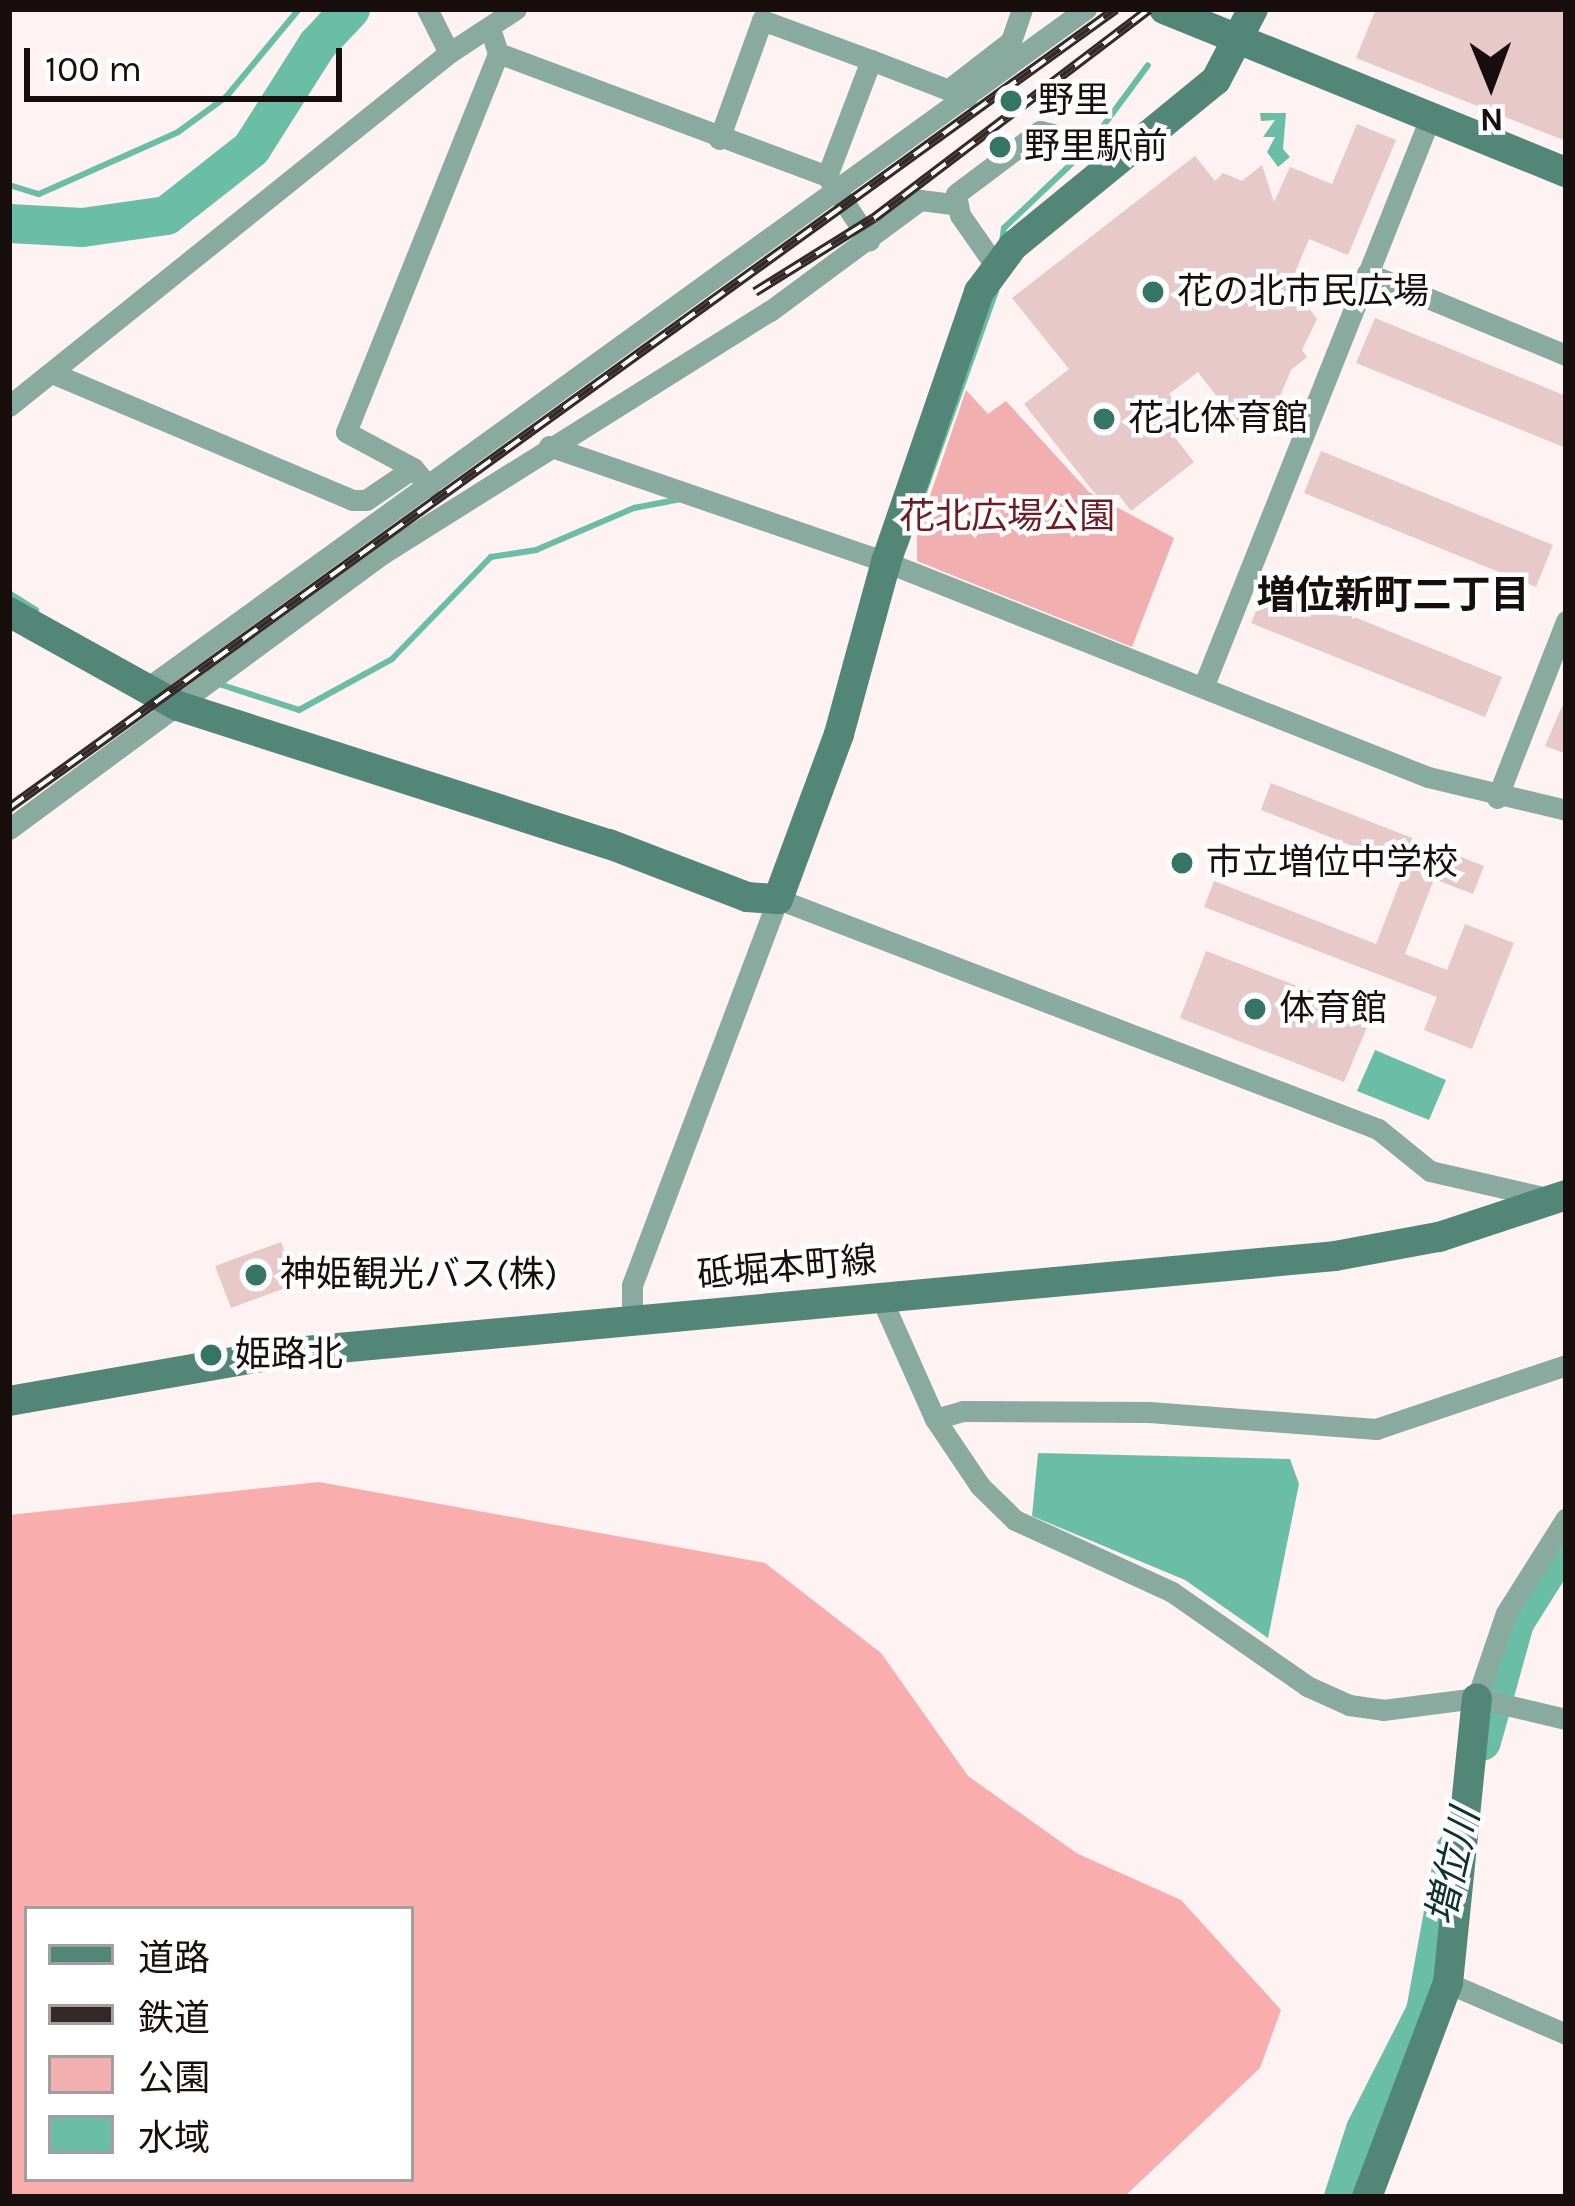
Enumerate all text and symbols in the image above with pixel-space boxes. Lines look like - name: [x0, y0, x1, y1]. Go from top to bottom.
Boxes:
- scale bar: [30, 24, 348, 98]
- north arrow: [1431, 24, 1551, 144]
- text: 100 m: [45, 48, 142, 90]
- place label: 野里: [1038, 79, 1110, 123]
- marker: 野里: [995, 85, 1027, 117]
- text: N: [1479, 101, 1504, 139]
- place label: 野里駅前: [1024, 125, 1168, 169]
- marker: 野里駅前: [987, 134, 1013, 160]
- place label: 花の北市民広場: [1177, 270, 1429, 314]
- marker: 花の北市民広場: [1140, 279, 1166, 305]
- place label: 花北体育館: [1128, 397, 1308, 441]
- marker: 花北体育館: [1091, 406, 1117, 432]
- park label: 花北広場公園: [899, 495, 1115, 539]
- district label: 増位新町二丁目: [1257, 572, 1529, 618]
- place label: 市立増位中学校: [1206, 841, 1458, 885]
- marker: 市立増位中学校: [1169, 850, 1195, 876]
- place label: 体育館: [1279, 987, 1387, 1031]
- marker: 体育館: [1242, 996, 1268, 1022]
- street label: 砥堀本町線: [695, 1239, 879, 1297]
- place label: 神姫観光バス(株): [280, 1253, 558, 1297]
- marker: 神姫観光バス(株): [243, 1262, 269, 1288]
- place label: 姫路北: [235, 1333, 343, 1377]
- marker: 姫路北: [198, 1342, 224, 1368]
- water label: 増位川: [1417, 1805, 1489, 1929]
- legend: [24, 1906, 414, 2182]
- text: 道路: [138, 1937, 210, 1979]
- text: 鉄道: [138, 1997, 210, 2039]
- text: 公園: [138, 2057, 210, 2099]
- text: 水域: [138, 2117, 210, 2159]

